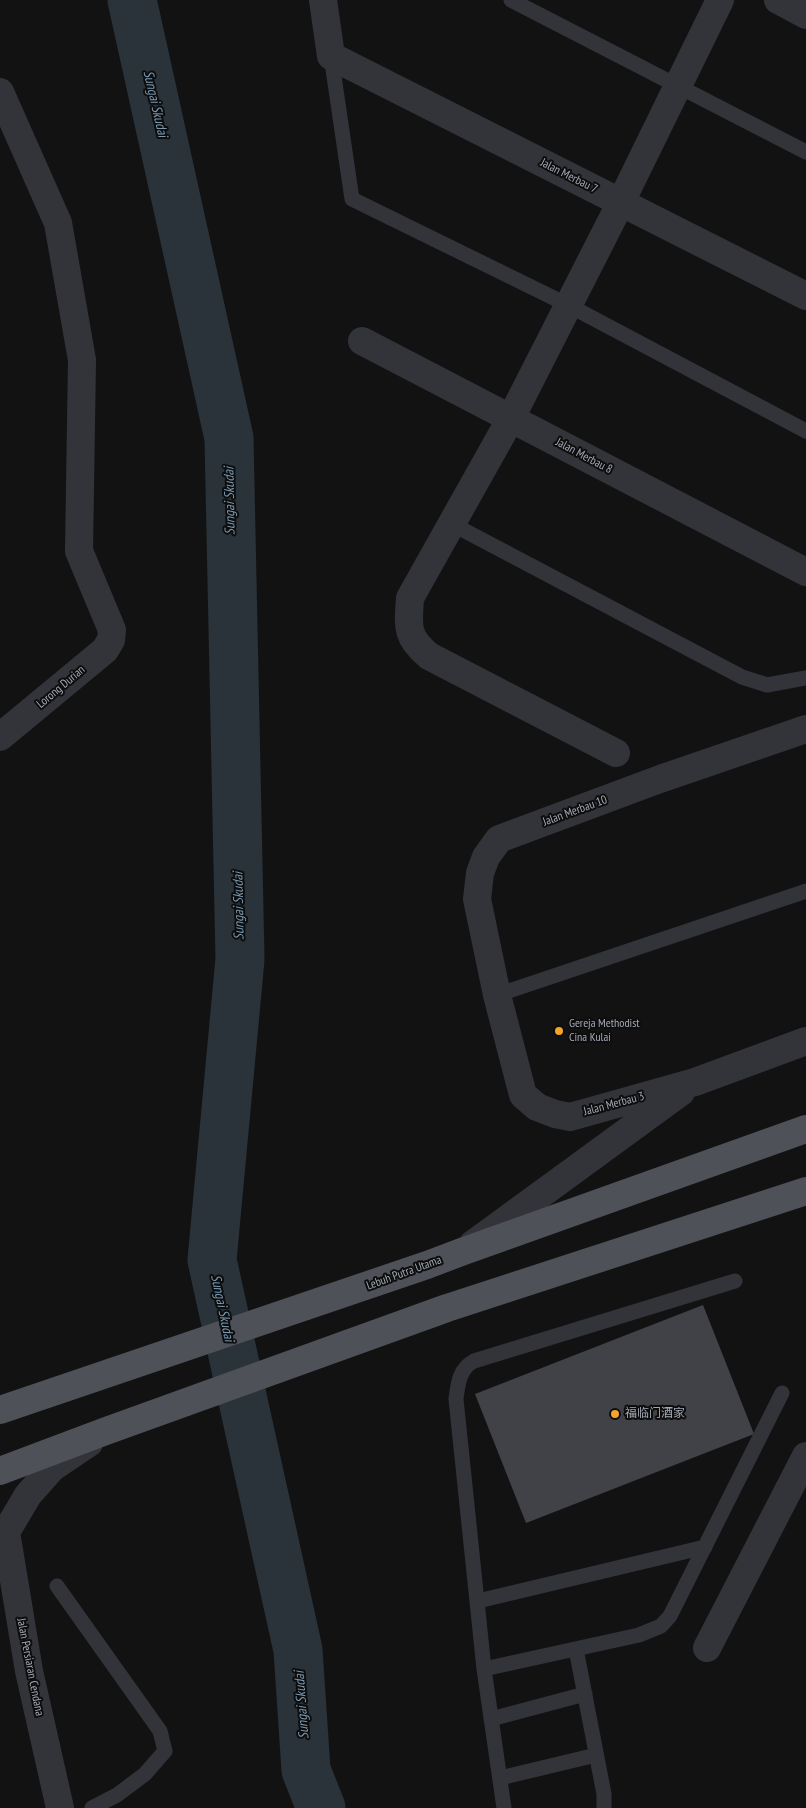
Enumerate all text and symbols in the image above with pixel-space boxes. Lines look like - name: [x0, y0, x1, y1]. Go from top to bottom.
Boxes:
- water label: Sungai Skudai: [139, 69, 171, 139]
- street label: Jalan Merbau 7: [538, 155, 600, 197]
- street label: Jalan Merbau 8: [553, 435, 615, 477]
- water label: Sungai Skudai: [221, 467, 239, 535]
- street label: Lorong Durian: [34, 663, 88, 711]
- street label: Jalan Merbau 10: [541, 793, 609, 829]
- water label: Sungai Skudai: [230, 872, 248, 940]
- place label: Gereja Methodist Cina Kulai: [569, 1017, 640, 1045]
- marker: Gereja Methodist Cina Kulai: [553, 1025, 565, 1037]
- street label: Jalan Merbau 3: [582, 1089, 646, 1119]
- street label: Lebuh Putra Utama: [364, 1253, 444, 1293]
- water label: Sungai Skudai: [207, 1273, 237, 1343]
- place label: 福临门酒家: [625, 1407, 685, 1421]
- marker: 福临门酒家: [609, 1408, 621, 1420]
- street label: Jalan Persiaran Cendana: [13, 1617, 47, 1717]
- water label: Sungai Skudai: [291, 1670, 313, 1740]

